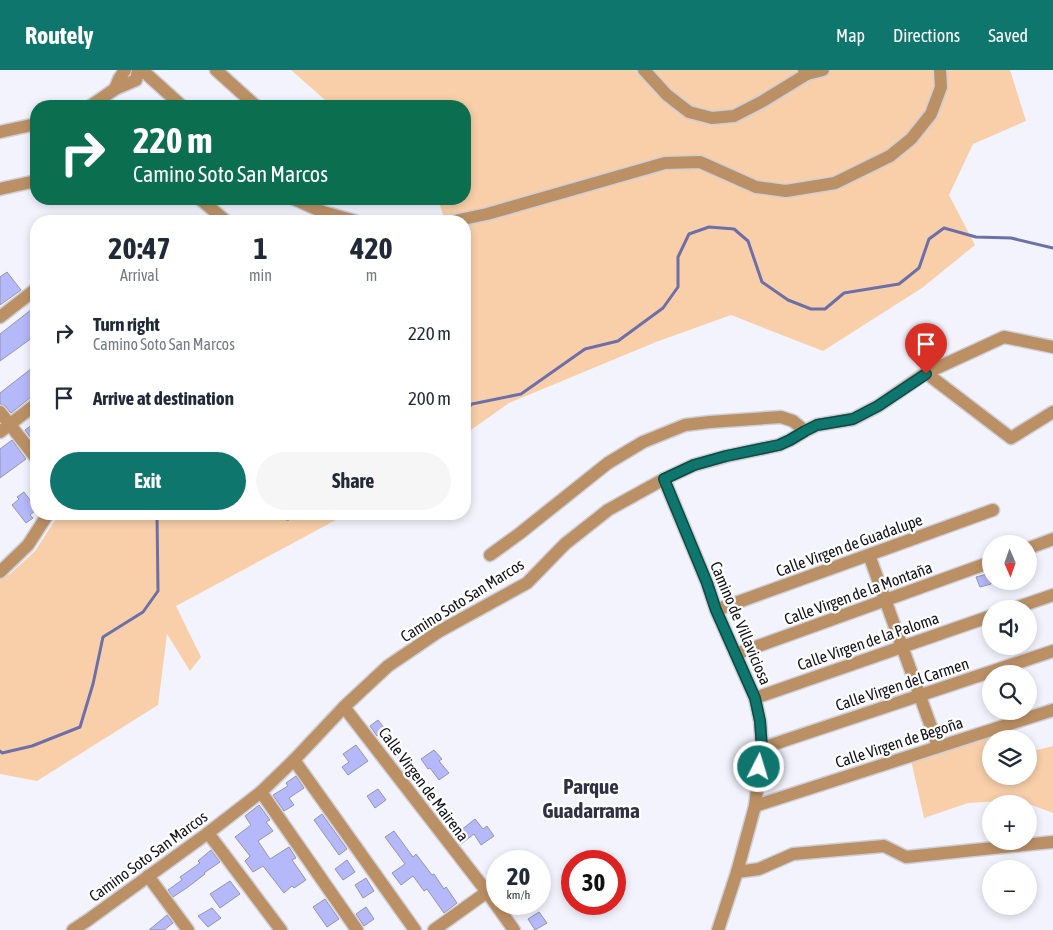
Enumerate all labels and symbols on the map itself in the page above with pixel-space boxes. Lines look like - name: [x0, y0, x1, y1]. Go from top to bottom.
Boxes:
- pin: [905, 323, 947, 374]
- street label: Calle Virgen de Guadalupe: [773, 510, 925, 581]
- north arrow: [982, 535, 1038, 590]
- street label: Camino Soto San Marcos: [397, 555, 527, 645]
- street label: Calle Virgen de la Montaña: [782, 558, 935, 629]
- street label: Camino de Villaviciosa: [707, 559, 775, 687]
- street label: Calle Virgen de la Paloma: [795, 608, 941, 675]
- street label: Calle Virgen del Carmen: [833, 654, 971, 715]
- street label: Calle Virgen de Begoña: [833, 713, 965, 772]
- street label: Calle Virgen de Mairena: [374, 723, 473, 845]
- position arrow: [732, 740, 784, 792]
- district label: Parque Guadarrama: [542, 774, 640, 822]
- street label: Camino Soto San Marcos: [85, 807, 211, 905]
- speed limit sign: 30: [561, 850, 626, 915]

